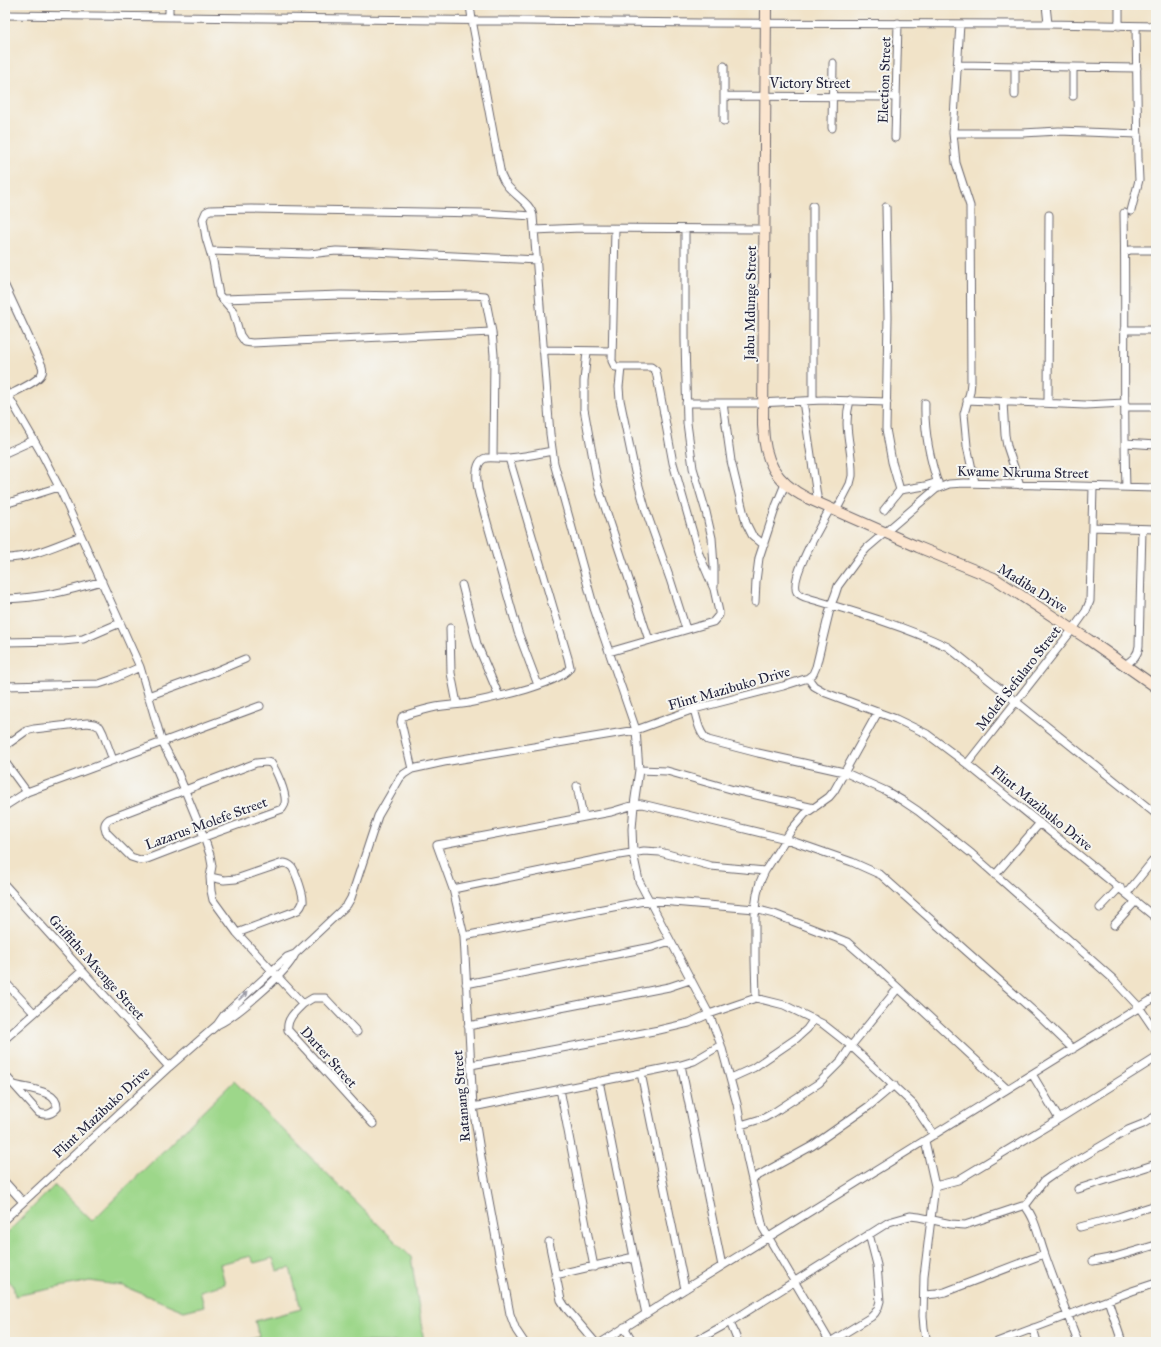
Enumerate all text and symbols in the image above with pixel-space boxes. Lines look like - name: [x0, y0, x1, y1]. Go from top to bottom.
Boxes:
- street label: Election Street: [874, 36, 895, 124]
- street label: Victory Street: [768, 75, 851, 92]
- street label: Jabu Mdunge Street: [741, 245, 761, 363]
- street label: Kwame Nkruma Street: [957, 463, 1089, 482]
- street label: Madiba Drive: [995, 560, 1071, 617]
- street label: Molefi Sefularo Street: [972, 623, 1065, 734]
- street label: Flint Mazibuko Drive: [666, 663, 792, 714]
- street label: Flint Mazibuko Drive: [987, 762, 1096, 855]
- street label: Lazarus Molefe Street: [143, 793, 270, 853]
- street label: Griffiths Mxenge Street: [45, 911, 148, 1023]
- one-way arrow: [238, 992, 249, 1001]
- street label: Darter Street: [297, 1023, 360, 1091]
- street label: Ratanang Street: [449, 1049, 474, 1143]
- street label: Flint Mazibuko Drive: [49, 1063, 153, 1162]

